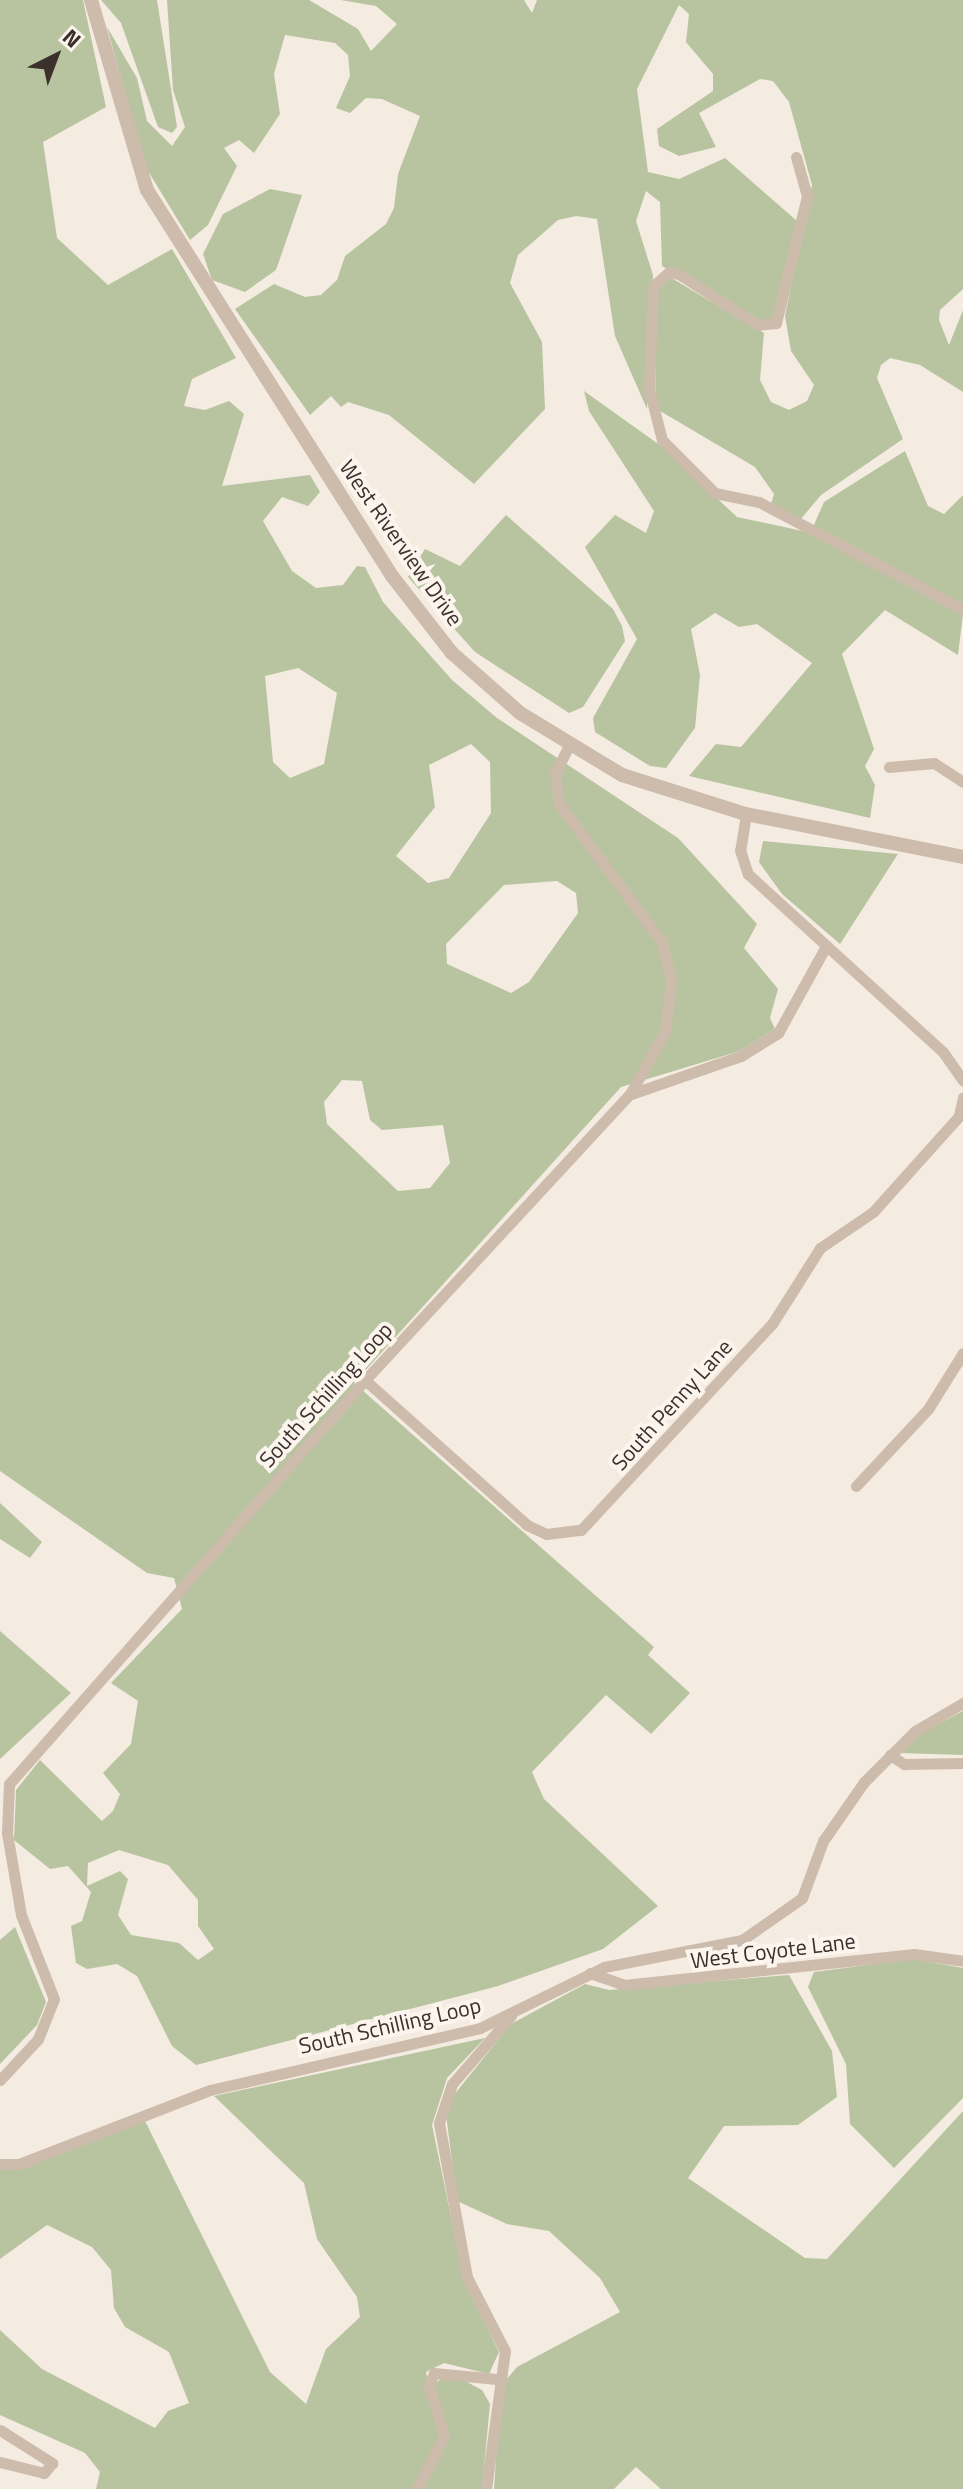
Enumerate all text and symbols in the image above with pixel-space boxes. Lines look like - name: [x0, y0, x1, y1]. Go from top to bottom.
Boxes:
- north arrow: [16, 16, 96, 96]
- text: N: [55, 20, 89, 56]
- street label: West Riverview Drive: [334, 455, 468, 631]
- street label: South Schilling Loop: [254, 1317, 398, 1473]
- street label: South Penny Lane: [606, 1334, 738, 1476]
- street label: West Coyote Lane: [689, 1928, 857, 1974]
- street label: South Schilling Loop: [296, 1992, 484, 2060]

